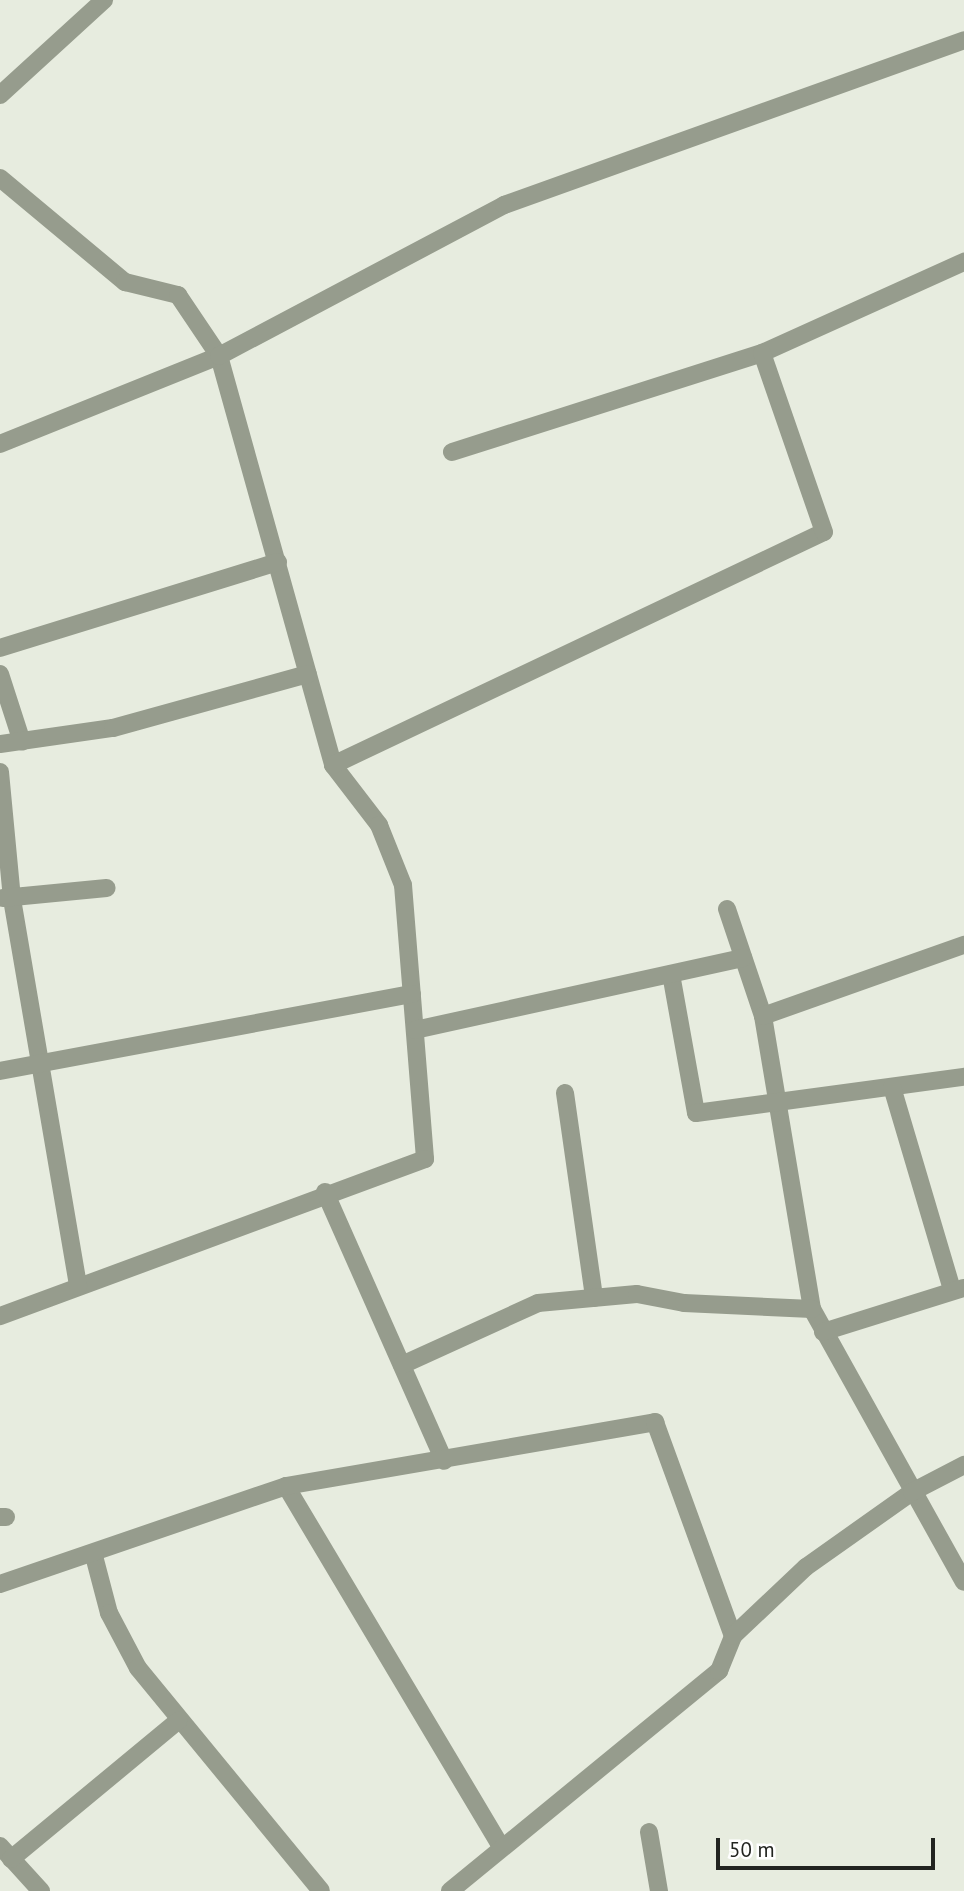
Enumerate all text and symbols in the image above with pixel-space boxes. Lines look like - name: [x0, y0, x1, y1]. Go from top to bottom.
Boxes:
- scale bar: [719, 1825, 938, 1869]
- text: 50 m: [729, 1836, 775, 1863]

